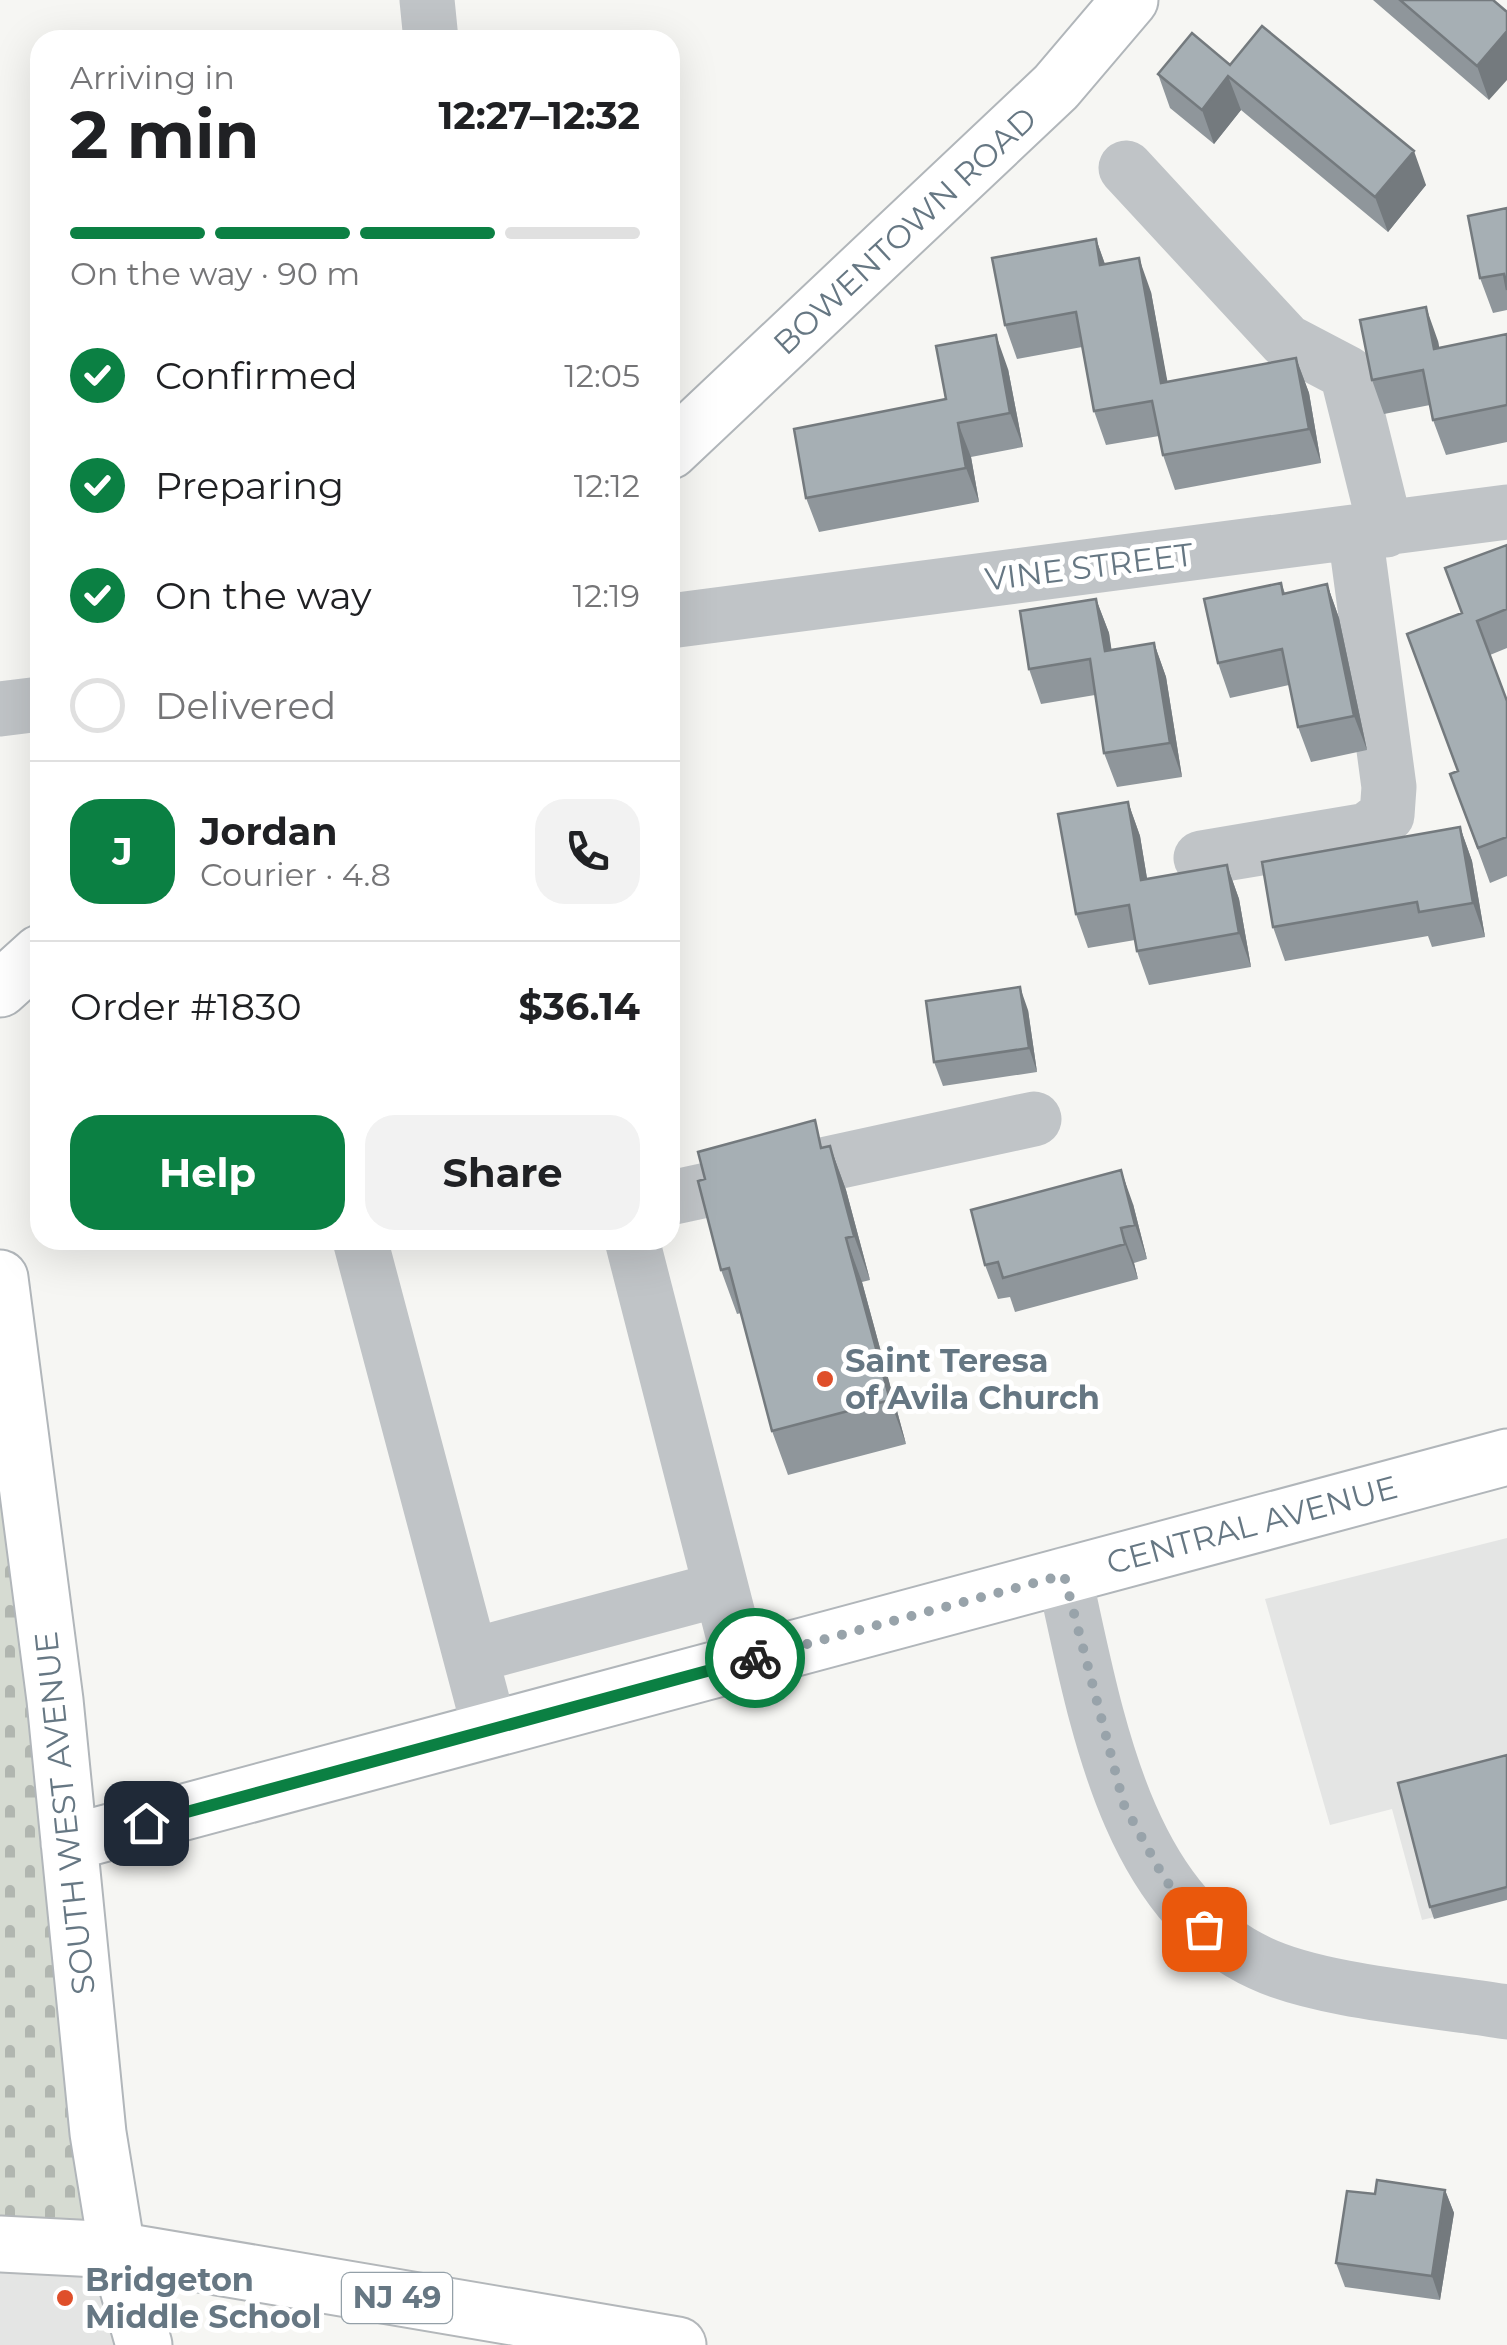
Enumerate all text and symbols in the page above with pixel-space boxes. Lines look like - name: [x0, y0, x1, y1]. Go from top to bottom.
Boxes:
- text: Arriving in: [70, 58, 235, 97]
- text: 12:27–12:32: [438, 92, 640, 139]
- text: 2 min: [70, 95, 259, 174]
- street label: BOWENTOWN ROAD: [765, 99, 1044, 363]
- text: On the way · 90 m: [70, 254, 360, 293]
- icon: check: [70, 348, 125, 403]
- text: Confirmed: [155, 352, 358, 399]
- text: 12:05: [564, 356, 640, 395]
- icon: check: [70, 458, 125, 513]
- text: Preparing: [155, 462, 344, 509]
- text: 12:12: [574, 466, 640, 505]
- street label: VINE STREET: [983, 534, 1196, 599]
- icon: check: [70, 568, 125, 623]
- text: On the way: [155, 572, 372, 619]
- text: 12:19: [572, 576, 640, 615]
- text: Delivered: [155, 682, 336, 729]
- button: phone: [535, 799, 640, 904]
- text: Jordan: [200, 808, 338, 855]
- text: J: [112, 828, 133, 875]
- text: Courier · 4.8: [200, 855, 391, 894]
- text: Order #1830: [70, 983, 302, 1030]
- text: $36.14: [518, 983, 640, 1030]
- button: Help: [70, 1115, 345, 1230]
- button: Share: [365, 1115, 640, 1230]
- place label: Saint Teresa of Avila Church: [845, 1341, 1100, 1417]
- marker: Saint Teresa of Avila Church: [814, 1368, 836, 1390]
- street label: CENTRAL AVENUE: [1102, 1467, 1402, 1582]
- courier: [705, 1608, 805, 1708]
- street label: SOUTH WEST AVENUE: [26, 1630, 103, 1996]
- icon: bike: [728, 1631, 783, 1686]
- pin: [104, 1781, 189, 1866]
- icon: home: [119, 1796, 174, 1851]
- pin: [1162, 1887, 1247, 1972]
- icon: bag: [1177, 1902, 1232, 1957]
- place label: Bridgeton Middle School: [85, 2260, 321, 2336]
- road number: NJ 49: [342, 2273, 452, 2323]
- marker: Bridgeton Middle School: [54, 2287, 76, 2309]

